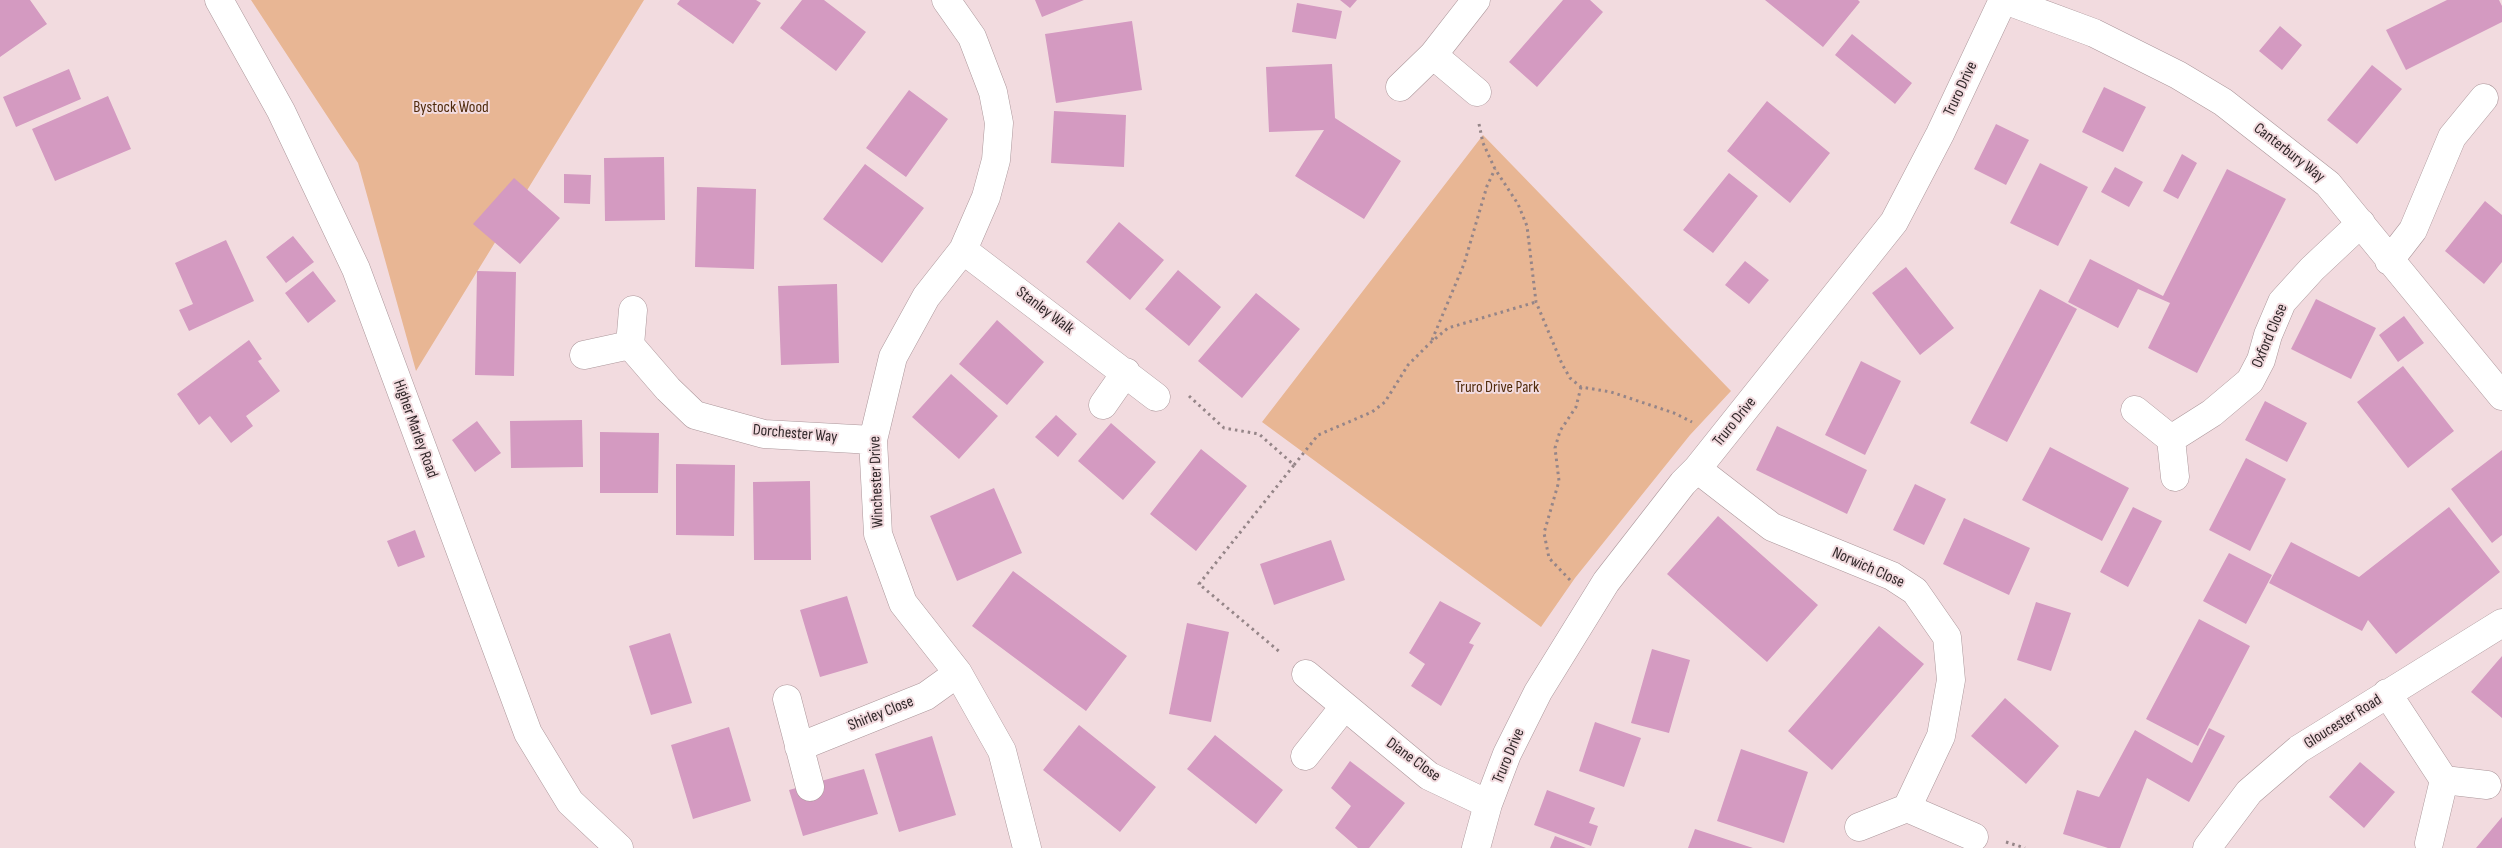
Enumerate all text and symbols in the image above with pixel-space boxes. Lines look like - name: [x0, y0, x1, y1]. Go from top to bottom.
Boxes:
- street label: Truro Drive: [1940, 59, 1982, 119]
- park label: Bystock Wood: [413, 98, 489, 118]
- street label: Canterbury Way: [2249, 119, 2329, 187]
- street label: Stanley Walk: [1012, 283, 1078, 339]
- street label: Oxford Close: [2248, 301, 2292, 371]
- street label: Higher Marley Road: [388, 377, 442, 481]
- park label: Truro Drive Park: [1455, 378, 1539, 398]
- street label: Truro Drive: [1709, 393, 1761, 451]
- street label: Dorchester Way: [752, 421, 838, 447]
- street label: Winchester Drive: [866, 436, 888, 528]
- street label: Norwich Close: [1829, 544, 1907, 592]
- street label: Gloucester Road: [2301, 691, 2385, 753]
- street label: Shirley Close: [845, 692, 917, 736]
- street label: Truro Drive: [1489, 726, 1529, 786]
- street label: Diane Close: [1382, 734, 1444, 786]

